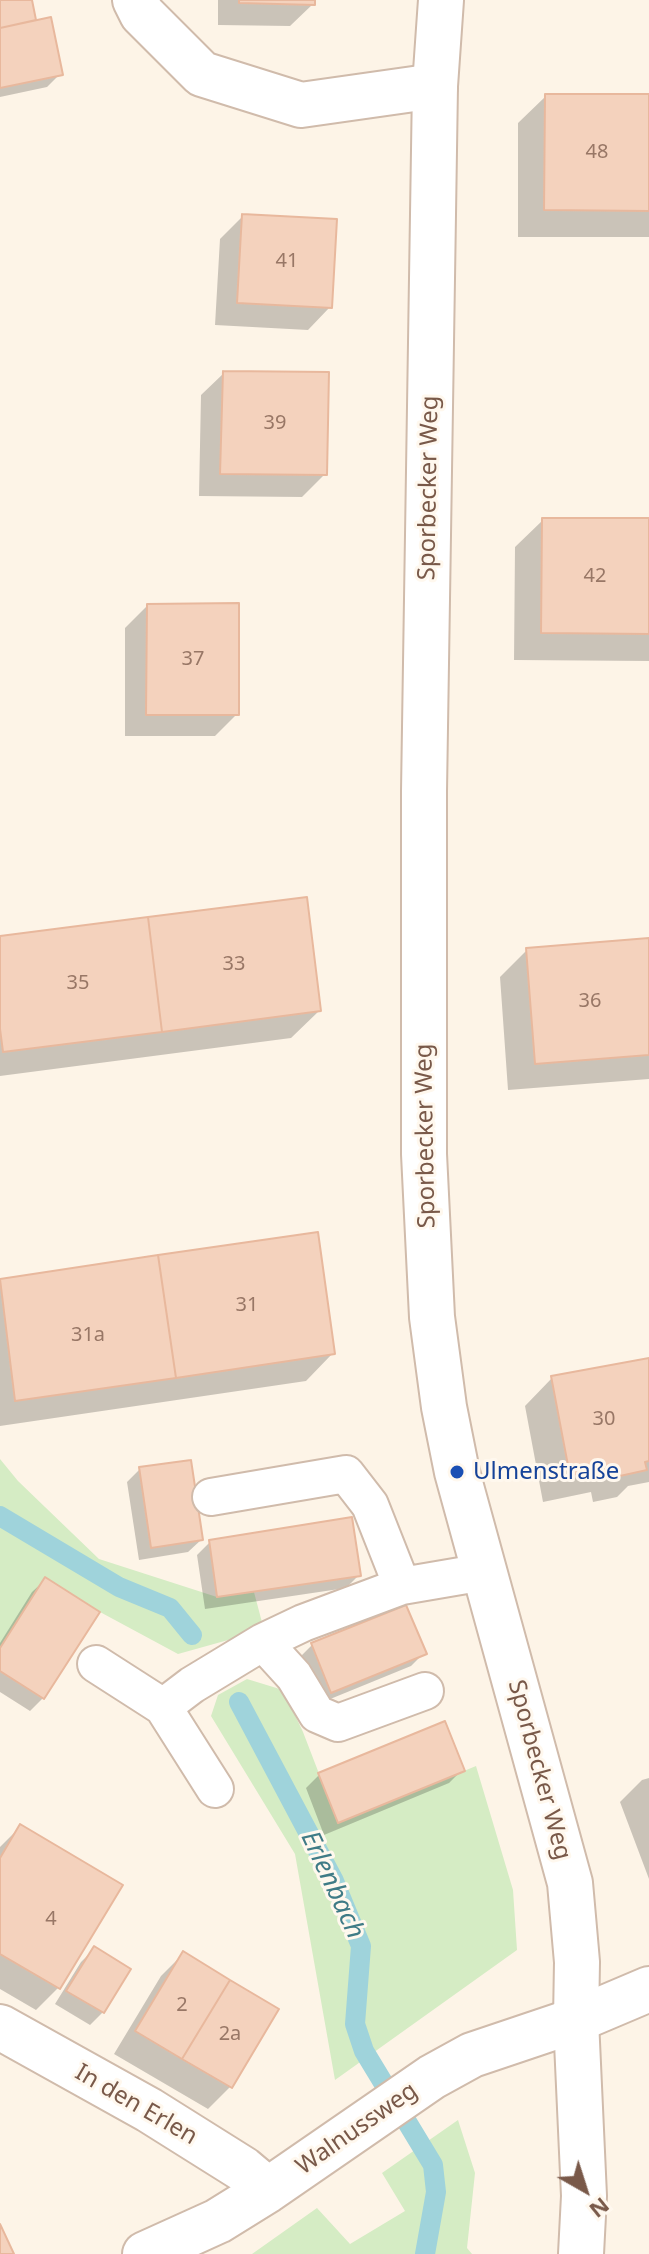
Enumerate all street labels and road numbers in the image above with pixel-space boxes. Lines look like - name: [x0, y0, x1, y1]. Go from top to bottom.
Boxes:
- street label: Sporbecker Weg: [413, 395, 445, 581]
- street label: Sporbecker Weg: [410, 1043, 442, 1229]
- street label: Sporbecker Weg: [501, 1677, 577, 1863]
- street label: In den Erlen: [70, 2058, 202, 2152]
- street label: Walnussweg: [291, 2077, 423, 2181]

